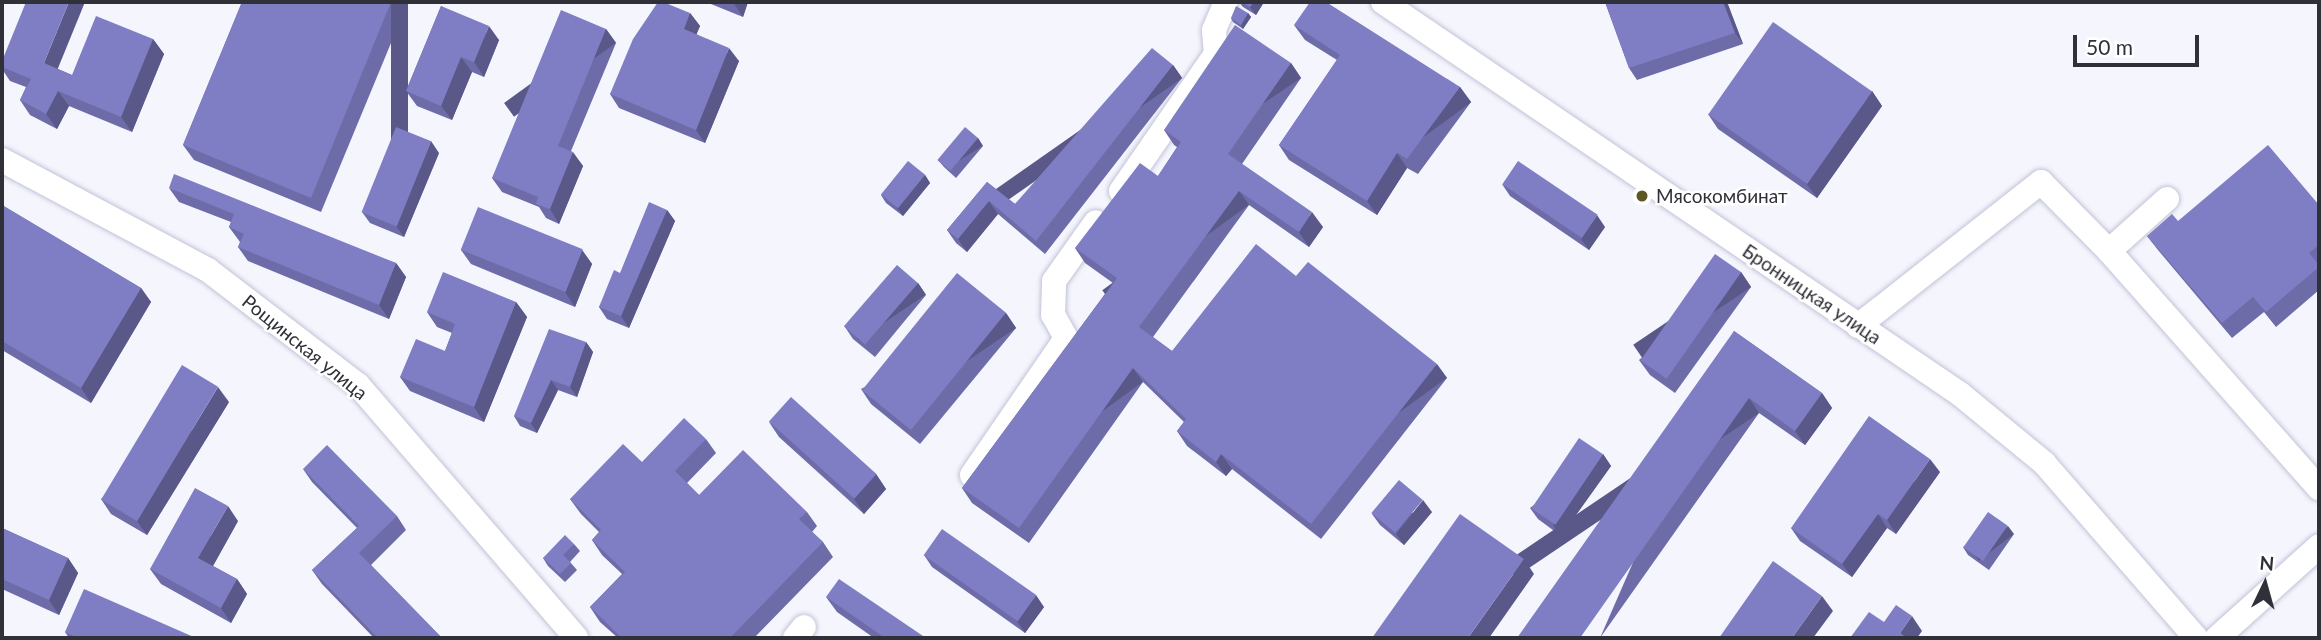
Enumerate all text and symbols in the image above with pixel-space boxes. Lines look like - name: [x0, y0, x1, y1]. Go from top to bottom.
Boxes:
- scale bar: [2076, 21, 2202, 65]
- text: 50 m: [2086, 34, 2133, 59]
- place label: Мясокомбинат: [1656, 185, 1788, 207]
- marker: Мясокомбинат: [1634, 188, 1650, 204]
- street label: Бронницкая улица: [1738, 239, 1886, 349]
- street label: Рощинская улица: [238, 290, 372, 404]
- north arrow: [2230, 549, 2300, 619]
- text: N: [2259, 550, 2275, 575]

